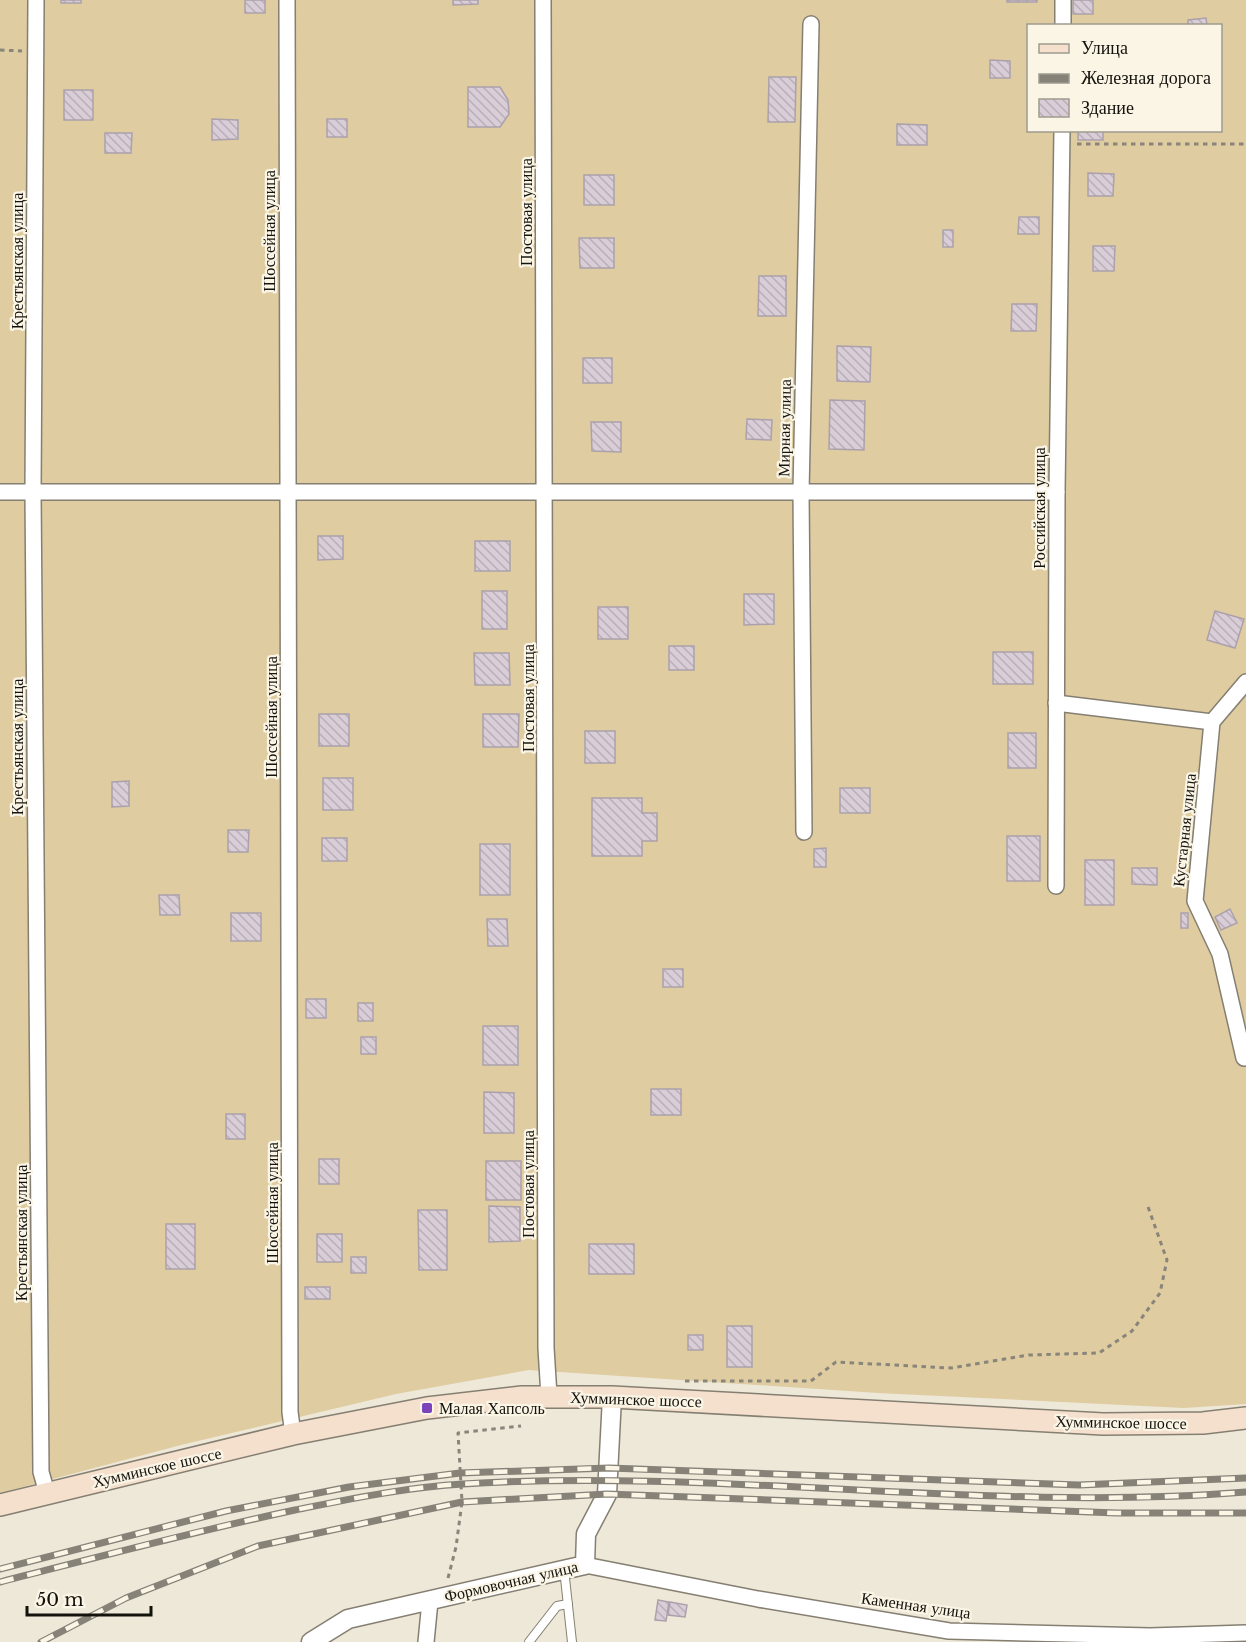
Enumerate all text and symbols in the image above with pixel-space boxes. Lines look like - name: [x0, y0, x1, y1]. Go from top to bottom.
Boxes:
- legend: [1027, 24, 1222, 132]
- text: Улица: [1081, 37, 1128, 59]
- text: Железная дорога: [1081, 67, 1211, 89]
- text: Здание: [1081, 97, 1134, 119]
- street label: Постовая улица: [516, 158, 536, 266]
- street label: Шоссейная улица: [259, 170, 279, 292]
- street label: Крестьянская улица: [7, 193, 27, 329]
- street label: Мирная улица: [773, 379, 795, 477]
- street label: Российская улица: [1029, 447, 1049, 569]
- street label: Постовая улица: [518, 644, 538, 752]
- street label: Шоссейная улица: [261, 656, 281, 778]
- street label: Крестьянская улица: [7, 679, 27, 815]
- street label: Кустарная улица: [1168, 772, 1200, 888]
- street label: Постовая улица: [518, 1130, 538, 1238]
- street label: Шоссейная улица: [262, 1142, 282, 1264]
- street label: Крестьянская улица: [11, 1165, 31, 1301]
- street label: Хумминское шоссе: [570, 1387, 702, 1411]
- place label: Малая Хапсоль: [439, 1398, 545, 1418]
- marker: Малая Хапсоль: [420, 1401, 434, 1415]
- street label: Хумминское шоссе: [1055, 1411, 1187, 1433]
- street label: Хумминское шоссе: [91, 1442, 223, 1492]
- street label: Формовочная улица: [442, 1556, 580, 1606]
- scale bar: [27, 1579, 152, 1617]
- street label: Каменная улица: [860, 1587, 972, 1623]
- text: 50 m: [36, 1589, 84, 1611]

